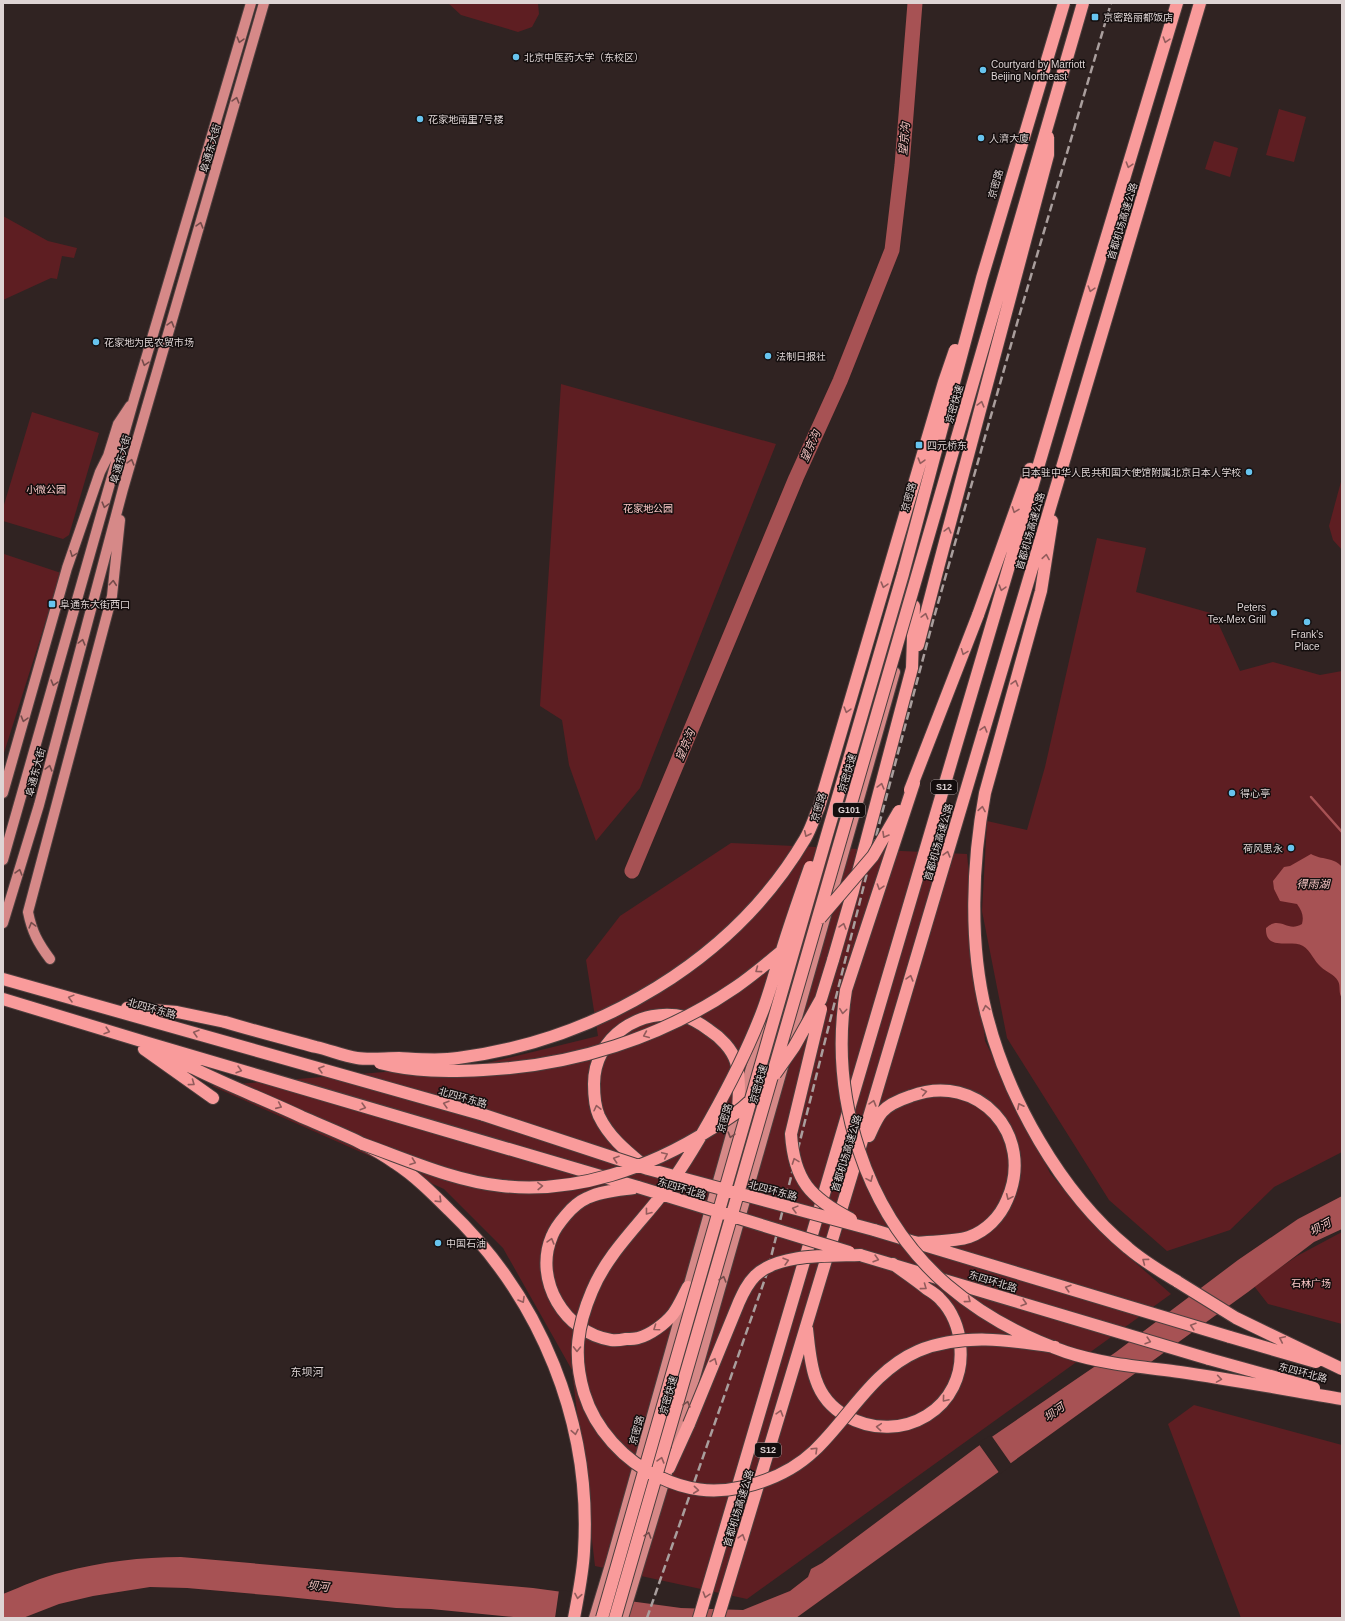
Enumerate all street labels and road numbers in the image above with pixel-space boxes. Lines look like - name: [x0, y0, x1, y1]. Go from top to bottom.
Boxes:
- street label: 阜通东大街: [198, 123, 223, 174]
- street label: 京密路: [986, 168, 1005, 200]
- street label: 首都机场高速公路: [1106, 181, 1139, 261]
- street label: 京密快速: [944, 383, 965, 425]
- street label: 阜通东大街: [108, 434, 133, 485]
- street label: 京密路: [899, 481, 918, 513]
- street label: 首都机场高速公路: [1014, 491, 1047, 571]
- street label: 阜通东大街: [24, 747, 47, 798]
- street label: 京密快速: [837, 752, 858, 794]
- road number: S12: [931, 780, 957, 794]
- street label: 京密路: [809, 791, 828, 823]
- street label: 首都机场高速公路: [922, 802, 955, 882]
- road number: G101: [833, 803, 865, 817]
- street label: 北四环东路: [126, 996, 177, 1021]
- street label: 京密快速: [748, 1063, 769, 1105]
- street label: 北四环东路: [437, 1085, 488, 1110]
- street label: 京密路: [715, 1102, 734, 1134]
- street label: 首都机场高速公路: [830, 1113, 863, 1193]
- street label: 东四环北路: [656, 1176, 707, 1201]
- street label: 北四环东路: [747, 1179, 798, 1202]
- street label: 东四环北路: [967, 1269, 1018, 1294]
- street label: 东四环北路: [1277, 1361, 1328, 1384]
- street label: 京密快速: [658, 1374, 679, 1416]
- street label: 京密路: [627, 1414, 646, 1446]
- road number: S12: [755, 1443, 781, 1457]
- street label: 首都机场高速公路: [722, 1468, 755, 1548]

